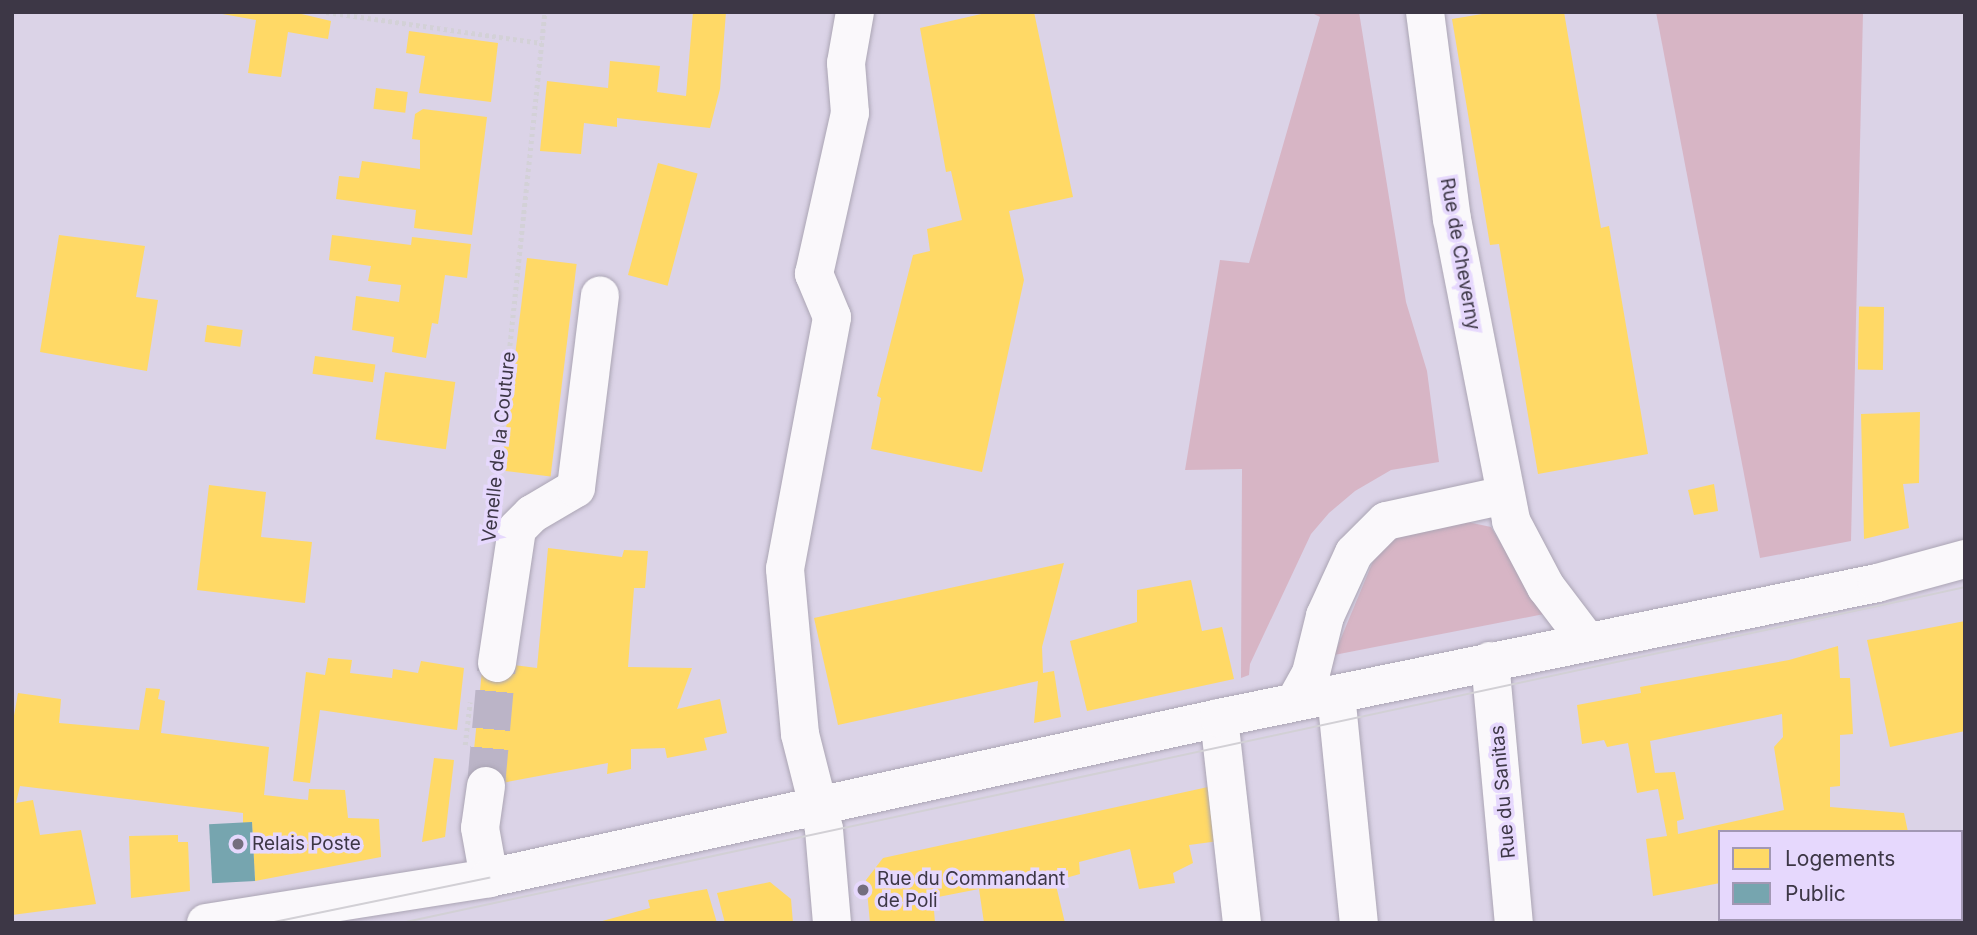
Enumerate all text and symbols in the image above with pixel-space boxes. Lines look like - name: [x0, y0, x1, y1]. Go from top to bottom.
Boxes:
- street label: Rue de Cheverny: [1435, 176, 1485, 332]
- street label: Venelle de la Couture: [478, 350, 520, 544]
- street label: Rue du Sanitas: [1486, 724, 1520, 860]
- legend: [1718, 830, 1963, 921]
- place label: Relais Poste: [252, 833, 361, 855]
- marker: Relais Poste: [230, 836, 246, 852]
- text: Logements: [1785, 846, 1895, 871]
- place label: Rue du Commandant de Poli: [877, 868, 1065, 912]
- text: Public: [1785, 881, 1846, 906]
- marker: Rue du Commandant de Poli: [855, 882, 871, 898]

